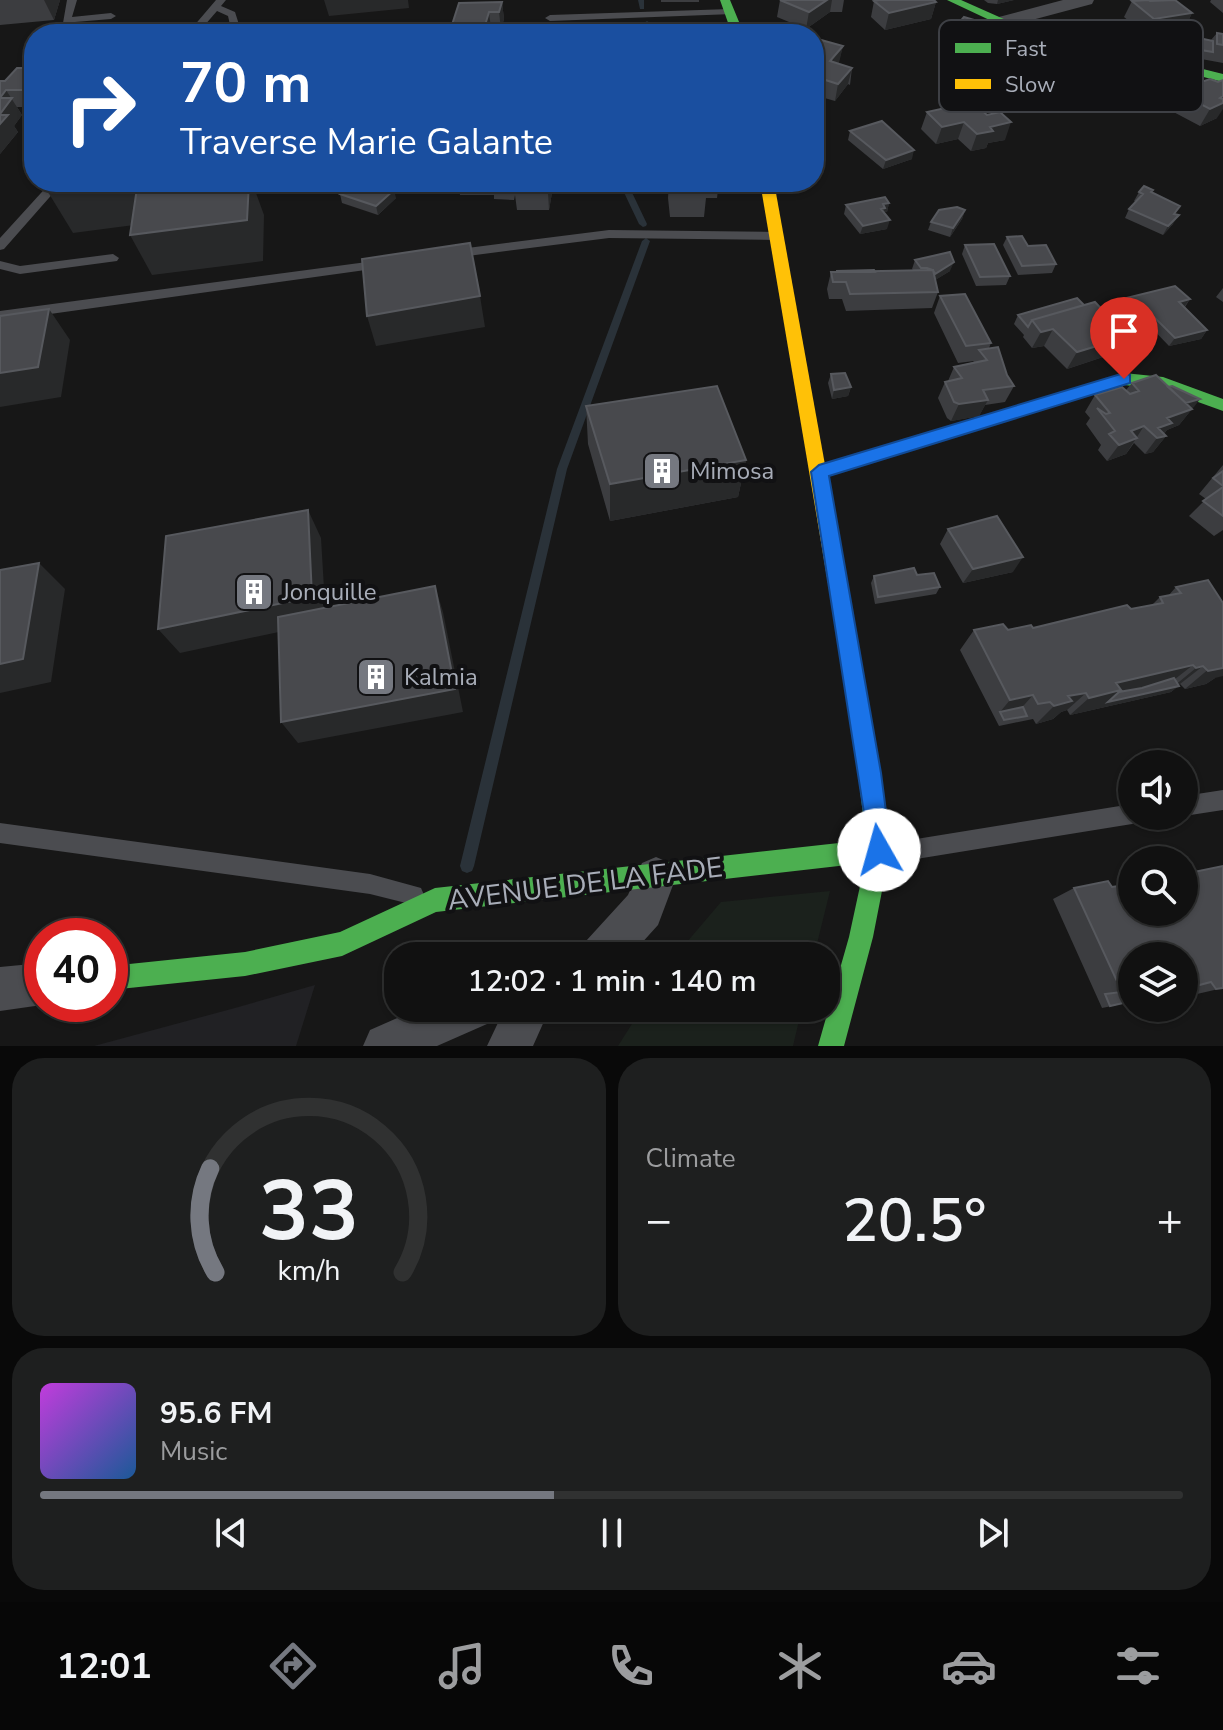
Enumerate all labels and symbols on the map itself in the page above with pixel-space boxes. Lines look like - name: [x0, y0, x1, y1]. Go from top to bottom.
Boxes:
- legend: [939, 20, 1203, 112]
- text: Fast: [1005, 34, 1047, 64]
- text: Slow: [1005, 70, 1056, 100]
- pin: [1090, 297, 1158, 379]
- building icon: Mimosa: [641, 450, 683, 492]
- place label: Mimosa: [690, 455, 774, 487]
- building icon: Jonquille: [233, 571, 275, 613]
- place label: Jonquille: [281, 576, 377, 608]
- building icon: Kalmia: [355, 656, 397, 698]
- place label: Kalmia: [404, 661, 478, 693]
- position arrow: [837, 808, 921, 892]
- street label: AVENUE DE LA FADE: [445, 848, 725, 920]
- speed limit sign: 40: [24, 918, 128, 1022]

